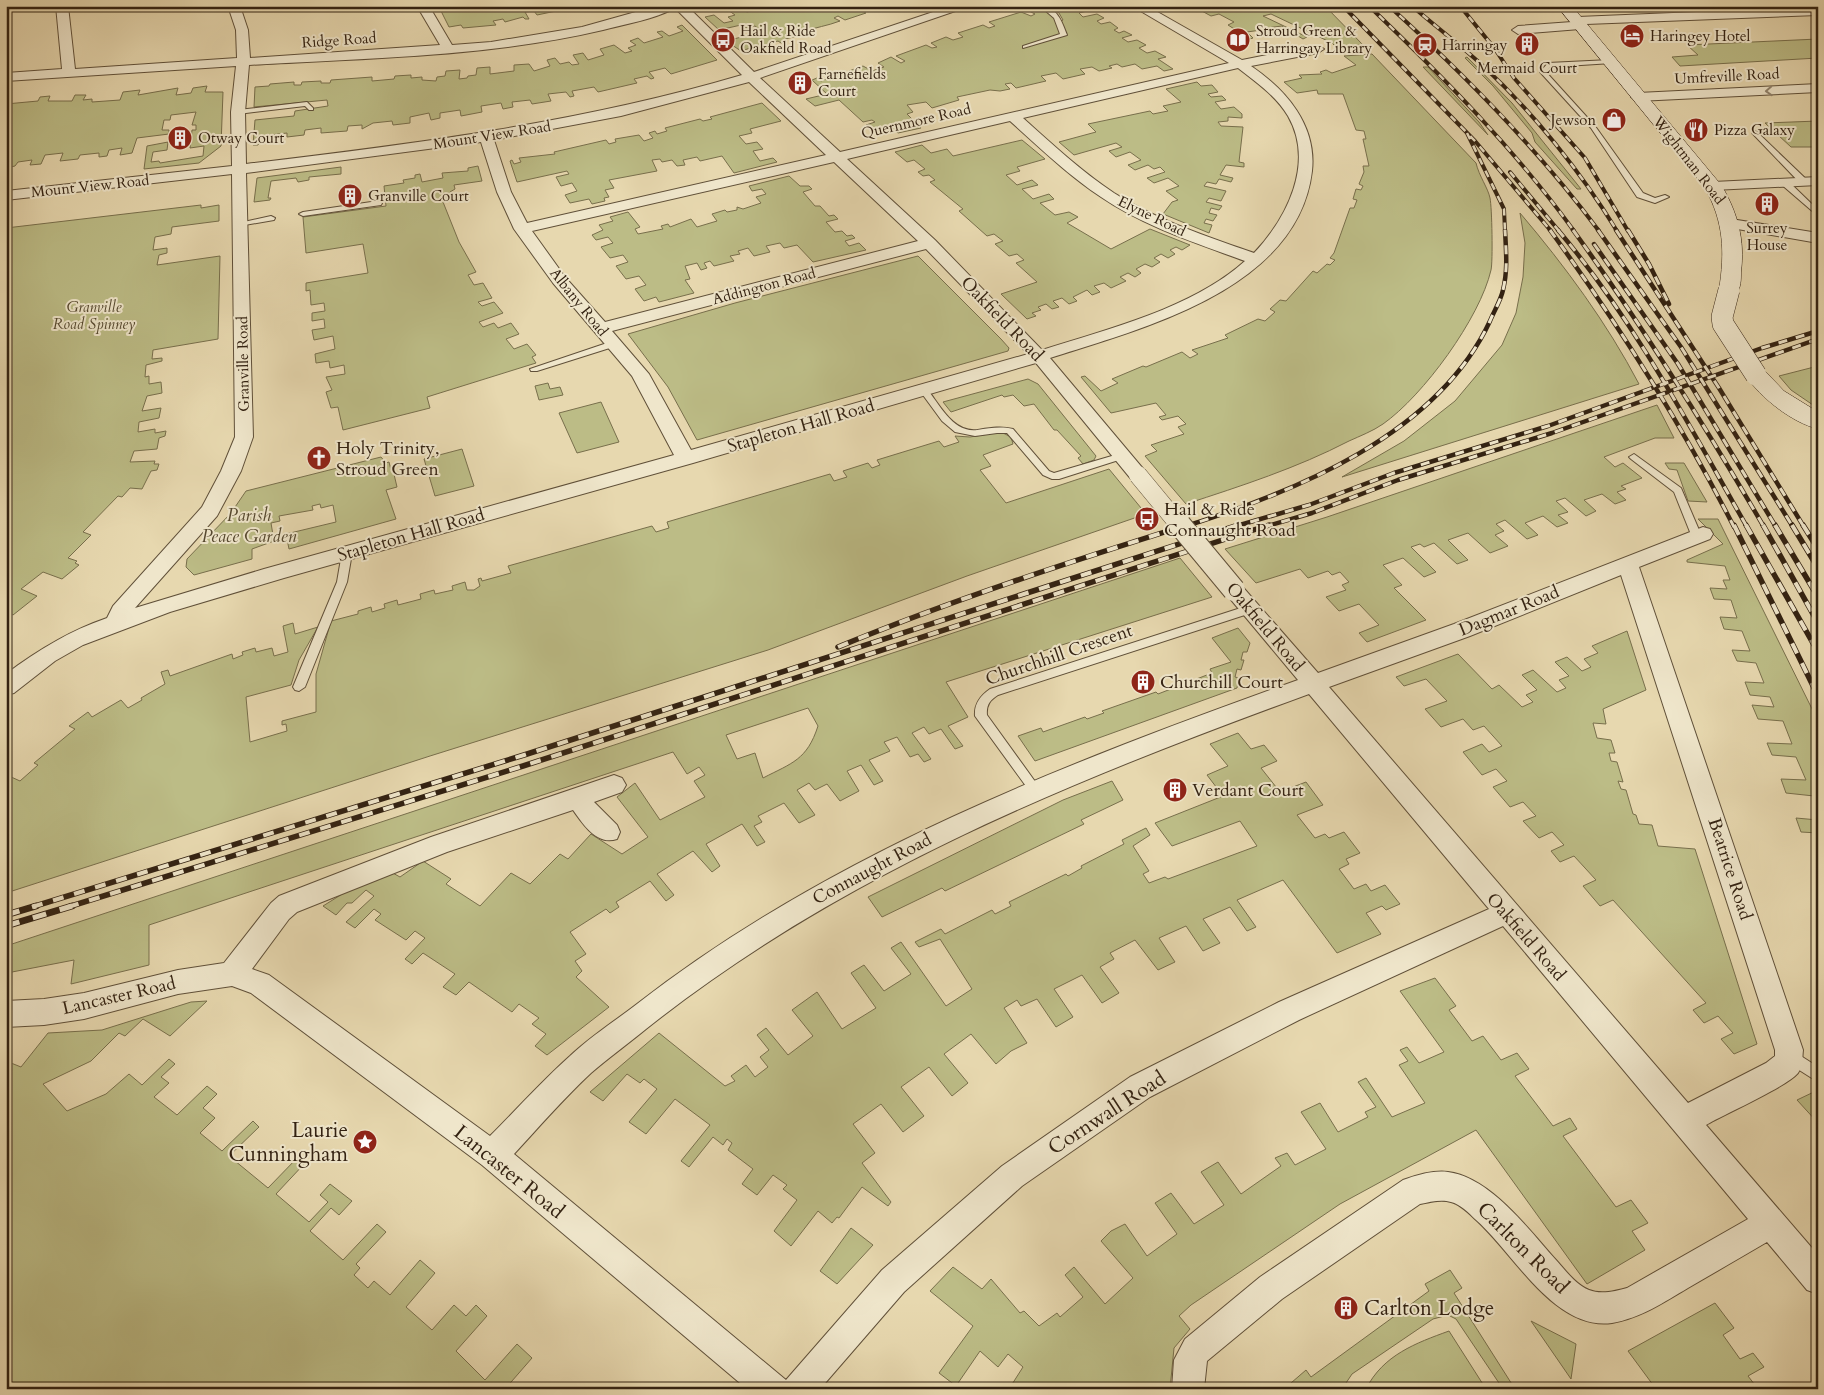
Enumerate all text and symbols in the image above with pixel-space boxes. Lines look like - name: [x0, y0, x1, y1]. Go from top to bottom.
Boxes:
- place label: Hail & Ride Oakfield Road: [740, 21, 832, 58]
- place label: Stroud Green & Harringay Library: [1256, 21, 1372, 58]
- hotel icon: Haringey Hotel: [1619, 23, 1645, 49]
- place label: Haringey Hotel: [1650, 26, 1751, 46]
- street label: Ridge Road: [301, 27, 377, 53]
- bus stop icon: Hail & Ride Oakfield Road: [710, 27, 736, 53]
- library icon: Stroud Green & Harringay Library: [1225, 27, 1251, 53]
- building icon: Mermaid Court: [1514, 31, 1540, 57]
- station icon: Harringay: [1412, 32, 1438, 58]
- place label: Harringay: [1442, 35, 1508, 55]
- place label: Mermaid Court: [1477, 58, 1577, 78]
- street label: Umfreville Road: [1674, 63, 1780, 89]
- place label: Farnefields Court: [818, 64, 886, 101]
- building icon: Farnefields Court: [787, 70, 813, 96]
- one-way arrow: [1765, 85, 1773, 96]
- street label: Quernmore Road: [859, 99, 973, 143]
- shop icon: Jewson: [1601, 107, 1627, 133]
- place label: Jewson: [1548, 110, 1596, 130]
- street label: Wightman Road: [1648, 111, 1730, 208]
- street label: Mount View Road: [432, 116, 552, 154]
- restaurant icon: Pizza Galaxy: [1683, 117, 1709, 143]
- place label: Pizza Galaxy: [1714, 120, 1795, 140]
- building icon: Otway Court: [167, 125, 193, 151]
- place label: Otway Court: [198, 128, 284, 148]
- street label: Mount View Road: [30, 170, 150, 202]
- building icon: Granville Court: [337, 183, 363, 209]
- place label: Granville Court: [368, 186, 469, 206]
- street label: Elyne Road: [1115, 191, 1189, 241]
- building icon: Surrey House: [1754, 191, 1780, 217]
- place label: Surrey House: [1746, 218, 1788, 255]
- street label: Addington Road: [710, 263, 818, 309]
- street label: Albany Road: [545, 264, 613, 340]
- street label: Oakfield Road: [955, 271, 1049, 367]
- park label: Granville Road Spinney: [53, 297, 136, 334]
- street label: Granville Road: [232, 316, 254, 412]
- street label: Stapleton Hall Road: [725, 393, 878, 459]
- place label: Holy Trinity, Stroud Green: [336, 436, 440, 482]
- church icon: Holy Trinity, Stroud Green: [306, 445, 332, 471]
- place label: Hail & Ride Connaught Road: [1164, 497, 1296, 543]
- street label: Stapleton Hall Road: [335, 502, 488, 568]
- park label: Parish Peace Garden: [201, 503, 297, 549]
- bus stop icon: Hail & Ride Connaught Road: [1134, 506, 1160, 532]
- street label: Oakfield Road: [1220, 577, 1310, 677]
- street label: Dagmar Road: [1455, 579, 1563, 643]
- street label: Churchhill Crescent: [982, 618, 1136, 692]
- building icon: Churchill Court: [1130, 669, 1156, 695]
- place label: Churchill Court: [1160, 670, 1283, 695]
- building icon: Verdant Court: [1162, 777, 1188, 803]
- place label: Verdant Court: [1192, 778, 1304, 803]
- street label: Beatrice Road: [1702, 815, 1758, 924]
- street label: Connaught Road: [808, 827, 936, 911]
- street label: Oakfield Road: [1481, 887, 1572, 987]
- street label: Lancaster Road: [60, 971, 179, 1021]
- street label: Cornwall Road: [1042, 1064, 1172, 1162]
- place label: Laurie Cunningham: [229, 1116, 348, 1169]
- street label: Lancaster Road: [447, 1118, 571, 1226]
- place icon: Laurie Cunningham: [352, 1129, 378, 1155]
- street label: Carlton Road: [1470, 1195, 1576, 1301]
- place label: Carlton Lodge: [1364, 1294, 1494, 1323]
- building icon: Carlton Lodge: [1333, 1295, 1359, 1321]

